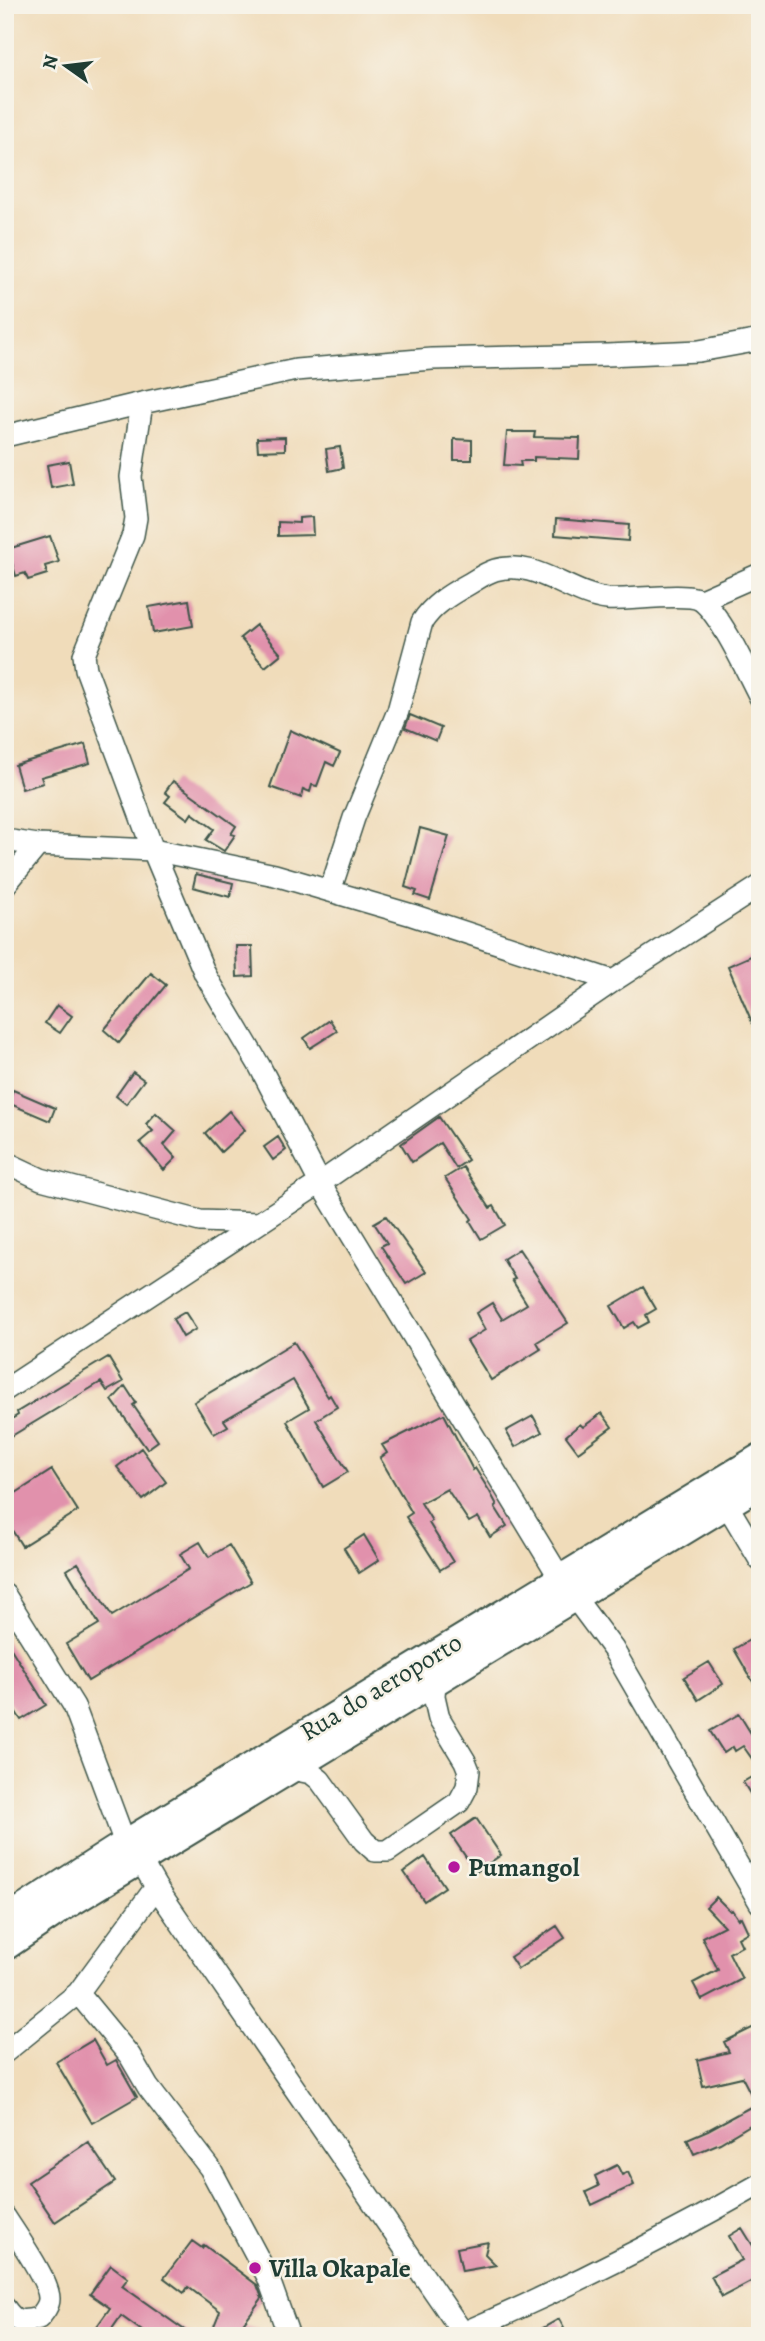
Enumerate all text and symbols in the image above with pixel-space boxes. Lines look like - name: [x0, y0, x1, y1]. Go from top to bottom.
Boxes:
- north arrow: [32, 32, 102, 102]
- text: N: [36, 52, 65, 72]
- street label: Rua do aeroporto: [294, 1625, 469, 1749]
- place label: Pumangol: [468, 1850, 580, 1885]
- marker: Pumangol: [446, 1859, 462, 1875]
- place label: Villa Okapale: [268, 2251, 411, 2286]
- marker: Villa Okapale: [247, 2260, 263, 2276]

